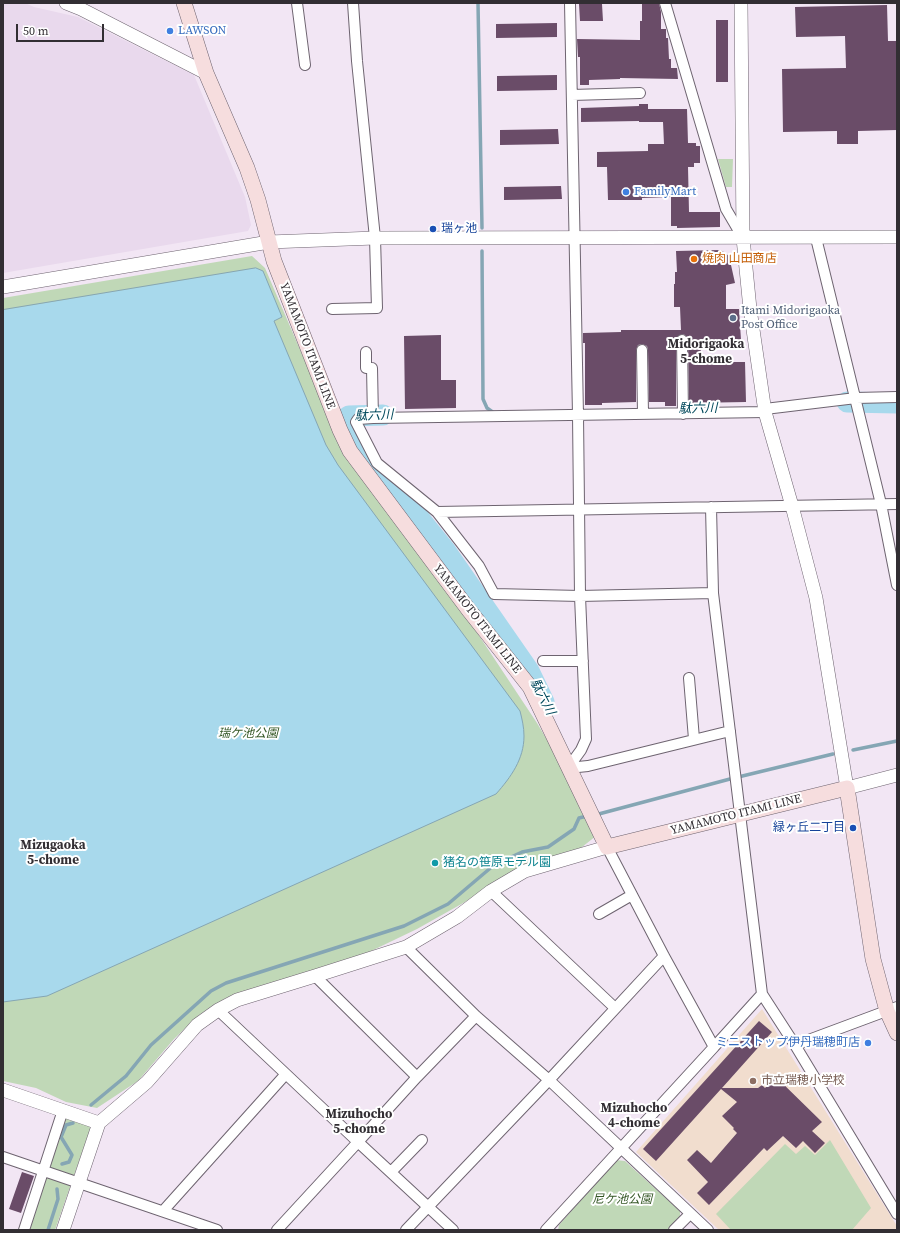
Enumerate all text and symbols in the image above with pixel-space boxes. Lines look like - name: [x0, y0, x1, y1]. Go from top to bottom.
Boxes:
- scale bar: [18, 16, 106, 42]
- text: 50 m: [23, 23, 49, 39]
- place label: LAWSON: [178, 24, 226, 38]
- marker: LAWSON: [165, 26, 175, 36]
- place label: FamilyMart: [634, 185, 696, 199]
- marker: FamilyMart: [621, 187, 631, 197]
- place label: 瑞ヶ池: [441, 222, 477, 236]
- marker: 瑞ヶ池: [428, 224, 438, 234]
- place label: 焼肉 山田商店: [702, 252, 777, 266]
- marker: 焼肉 山田商店: [689, 254, 699, 264]
- street label: YAMAMOTO ITAMI LINE: [276, 281, 338, 411]
- place label: Itami Midorigaoka Post Office: [741, 304, 840, 332]
- marker: Itami Midorigaoka Post Office: [728, 313, 738, 323]
- district label: Midorigaoka 5-chome: [668, 337, 744, 368]
- water label: 駄六川: [678, 401, 718, 417]
- water label: 駄六川: [354, 408, 394, 424]
- street label: YAMAMOTO ITAMI LINE: [430, 562, 524, 676]
- water label: 駄六川: [526, 676, 558, 718]
- park label: 瑞ケ池公園: [218, 727, 278, 741]
- street label: YAMAMOTO ITAMI LINE: [669, 792, 803, 838]
- place label: 緑ヶ丘二丁目: [773, 821, 845, 835]
- marker: 緑ヶ丘二丁目: [848, 823, 858, 833]
- district label: Mizugaoka 5-chome: [20, 838, 86, 869]
- place label: 猪名の笹原モデル園: [443, 856, 551, 870]
- marker: 猪名の笹原モデル園: [430, 858, 440, 868]
- place label: ミニストップ伊丹瑞穂町店: [716, 1036, 860, 1050]
- marker: ミニストップ伊丹瑞穂町店: [863, 1038, 873, 1048]
- place label: 市立瑞穂小学校: [761, 1074, 845, 1088]
- marker: 市立瑞穂小学校: [748, 1076, 758, 1086]
- district label: Mizuhocho 4-chome: [601, 1101, 667, 1132]
- district label: Mizuhocho 5-chome: [326, 1107, 392, 1138]
- park label: 尼ケ池公園: [592, 1193, 652, 1207]

